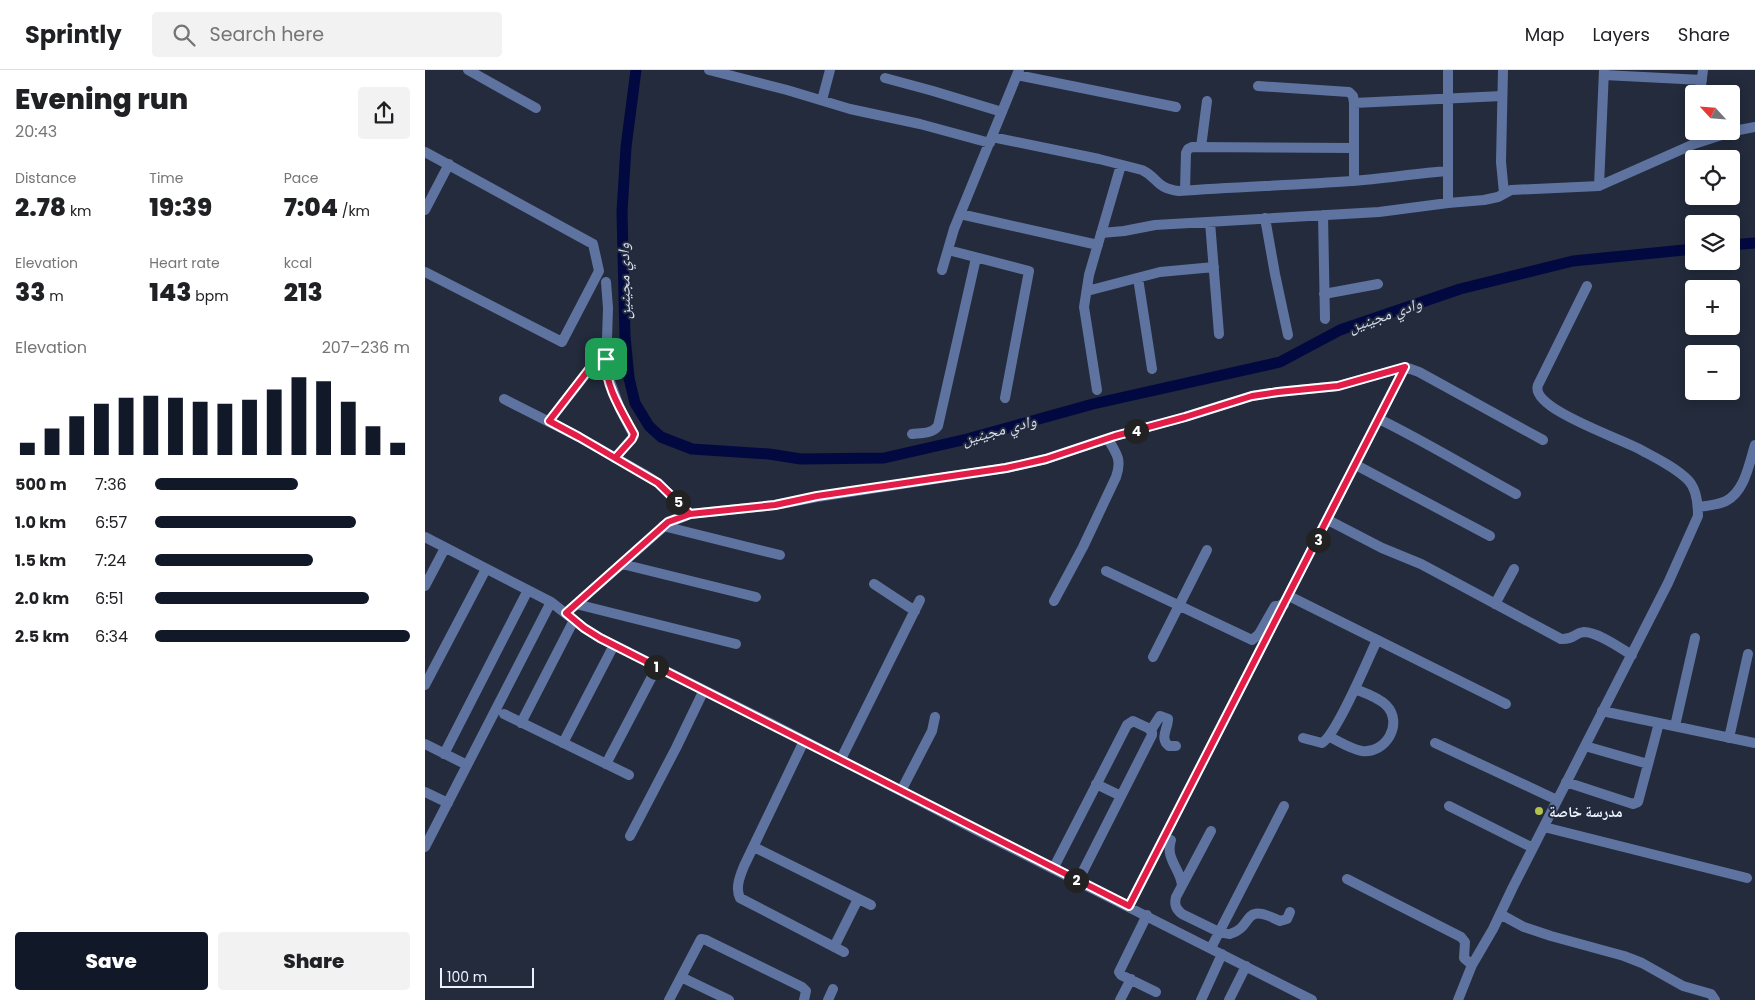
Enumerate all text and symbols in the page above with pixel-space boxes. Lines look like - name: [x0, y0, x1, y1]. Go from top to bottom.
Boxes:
- search box: [152, 12, 502, 57]
- text: Sprintly: [25, 18, 122, 51]
- icon: search: [170, 21, 198, 49]
- text: Search here: [210, 21, 324, 48]
- text: Map: [1525, 22, 1565, 47]
- text: Layers: [1593, 22, 1650, 47]
- text: Share: [1678, 22, 1730, 47]
- text: Evening run: [15, 80, 188, 119]
- north arrow: [1685, 85, 1740, 140]
- map controls: [1685, 85, 1740, 400]
- button: share: [358, 87, 410, 139]
- text: 20:43: [15, 120, 57, 143]
- button: locate: [1685, 150, 1740, 205]
- text: Distance: [15, 168, 76, 188]
- text: Time: [149, 168, 183, 188]
- text: Pace: [284, 168, 318, 188]
- text: 2.78: [15, 190, 66, 225]
- text: 19:39: [149, 190, 212, 225]
- text: 7:04: [284, 190, 338, 225]
- text: km: [66, 201, 92, 221]
- text: /km: [338, 201, 370, 221]
- button: layers: [1685, 215, 1740, 270]
- water label: وادي مجينين: [612, 242, 637, 319]
- text: Elevation: [15, 253, 78, 273]
- text: Heart rate: [149, 253, 220, 273]
- text: kcal: [284, 253, 312, 273]
- text: 33: [15, 275, 46, 310]
- text: 143: [149, 275, 192, 310]
- text: 213: [284, 275, 323, 310]
- button: +: [1685, 280, 1740, 335]
- text: m: [46, 286, 64, 306]
- text: bpm: [192, 286, 229, 306]
- water label: وادي مجينين: [1345, 292, 1426, 339]
- text: Elevation: [15, 336, 87, 359]
- text: 207–236 m: [322, 336, 410, 359]
- pin: [585, 338, 627, 380]
- icon: arrive: [592, 345, 620, 373]
- button: −: [1685, 345, 1740, 400]
- water label: وادي مجينين: [959, 409, 1039, 452]
- pin: 4: [1123, 418, 1149, 444]
- text: 4: [1132, 421, 1141, 441]
- text: 500 m: [15, 473, 67, 496]
- text: 7:36: [95, 473, 127, 496]
- pin: 5: [665, 490, 691, 514]
- text: 5: [674, 492, 683, 512]
- text: 1.0 km: [15, 511, 66, 534]
- text: 6:57: [95, 511, 127, 534]
- pin: 3: [1305, 528, 1331, 552]
- text: 3: [1314, 530, 1323, 550]
- text: 1.5 km: [15, 549, 66, 572]
- text: 7:24: [95, 549, 126, 572]
- text: 2.0 km: [15, 587, 69, 610]
- text: 6:51: [95, 587, 124, 610]
- text: 2.5 km: [15, 625, 69, 648]
- text: 6:34: [95, 625, 128, 648]
- pin: 1: [643, 654, 669, 680]
- text: 1: [654, 657, 659, 677]
- place label: مدرسة خاصة: [1549, 801, 1623, 822]
- marker: مدرسة خاصة: [1533, 805, 1545, 817]
- pin: 2: [1063, 868, 1089, 892]
- text: 2: [1073, 870, 1081, 890]
- button: Save: [15, 932, 208, 990]
- button: Share: [218, 932, 410, 990]
- scale bar: [440, 965, 534, 988]
- text: 100 m: [447, 967, 487, 987]

